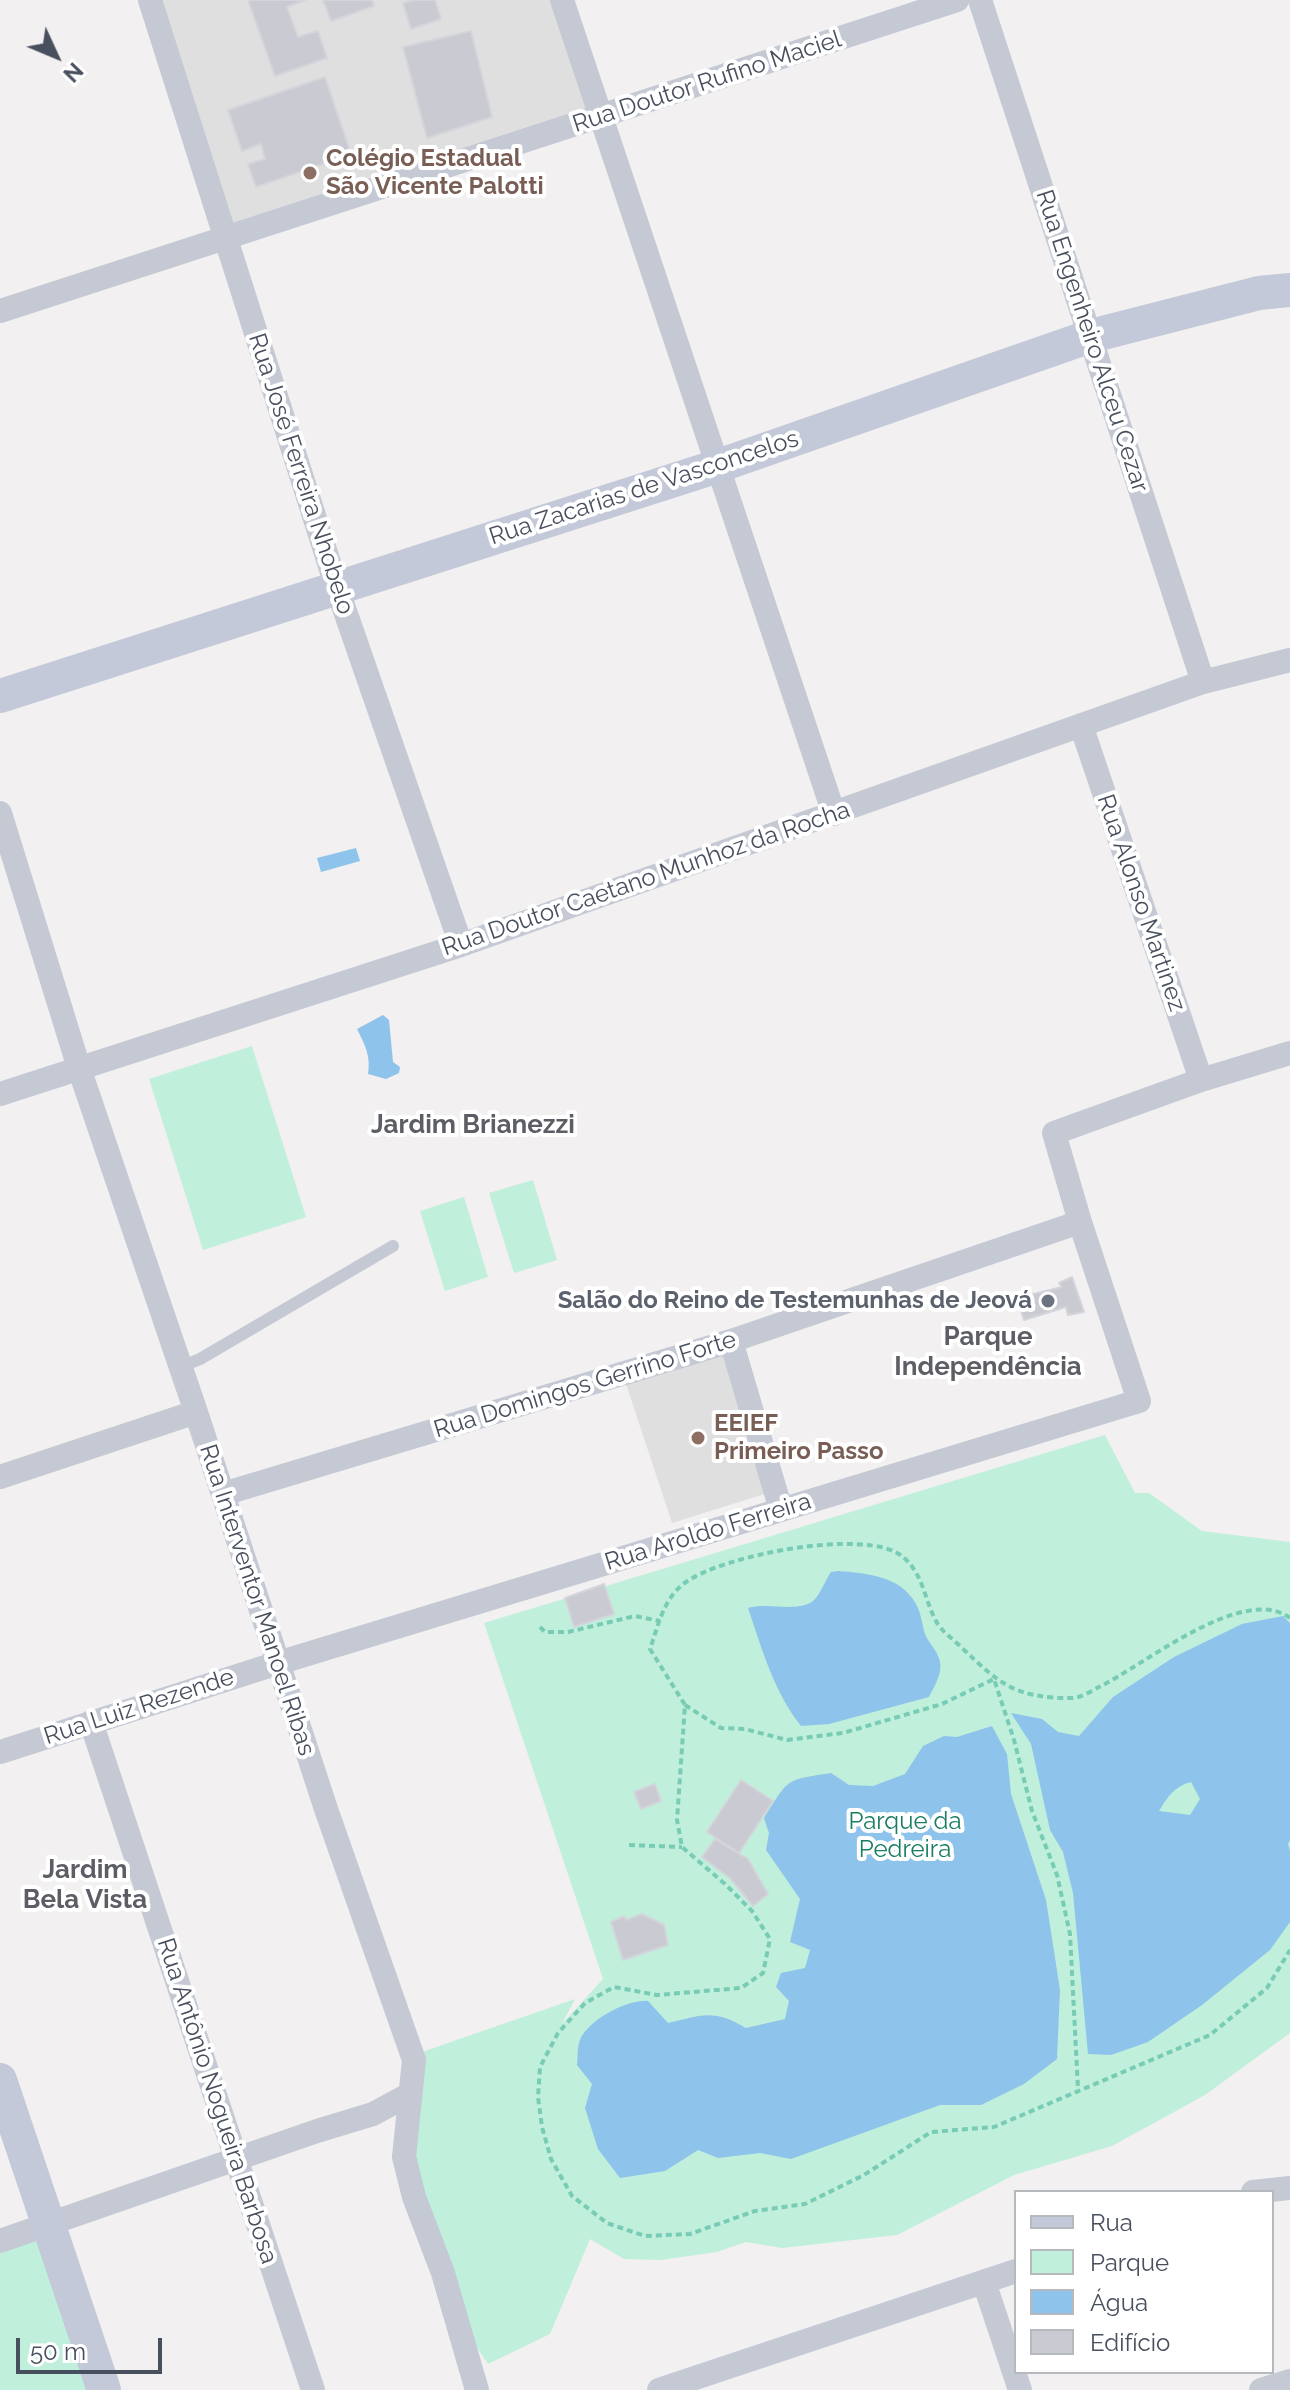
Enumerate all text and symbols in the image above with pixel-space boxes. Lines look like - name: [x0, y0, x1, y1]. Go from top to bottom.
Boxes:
- north arrow: [16, 16, 96, 96]
- street label: Rua Doutor Rufino Maciel: [569, 25, 845, 139]
- text: N: [58, 58, 88, 88]
- place label: Colégio Estadual São Vicente Palotti: [326, 145, 544, 201]
- marker: Colégio Estadual São Vicente Palotti: [301, 164, 319, 182]
- street label: Rua Engenheiro Alceu Cezar: [1029, 186, 1155, 496]
- street label: Rua José Ferreira Nhobelo: [242, 330, 360, 618]
- street label: Rua Zacarias de Vasconcelos: [486, 424, 802, 552]
- street label: Rua Alonso Martinez: [1090, 791, 1192, 1015]
- street label: Rua Doutor Caetano Munhoz da Rocha: [438, 795, 854, 963]
- district label: Jardim Brianezzi: [371, 1109, 575, 1141]
- place label: Salão do Reino de Testemunhas de Jeová: [558, 1287, 1032, 1315]
- marker: Salão do Reino de Testemunhas de Jeová: [1039, 1292, 1057, 1310]
- district label: Parque Independência: [894, 1321, 1082, 1382]
- street label: Rua Domingos Gerrino Forte: [431, 1325, 739, 1445]
- place label: EEIEF Primeiro Passo: [714, 1410, 883, 1466]
- marker: EEIEF Primeiro Passo: [689, 1429, 707, 1447]
- street label: Rua Interventor Manoel Ribas: [193, 1441, 321, 1759]
- street label: Rua Aroldo Ferreira: [601, 1487, 815, 1577]
- street label: Rua Luiz Rezende: [40, 1663, 238, 1751]
- park label: Parque da Pedreira: [848, 1808, 962, 1864]
- district label: Jardim Bela Vista: [23, 1854, 147, 1916]
- street label: Rua Antônio Nogueira Barbosa: [151, 1935, 283, 2267]
- legend: [1014, 2190, 1274, 2374]
- text: Rua: [1090, 2208, 1133, 2237]
- text: Parque: [1090, 2248, 1169, 2277]
- text: Água: [1090, 2288, 1148, 2317]
- scale bar: [20, 2322, 166, 2372]
- text: Edifício: [1090, 2328, 1170, 2357]
- text: 50 m: [30, 2337, 86, 2366]

